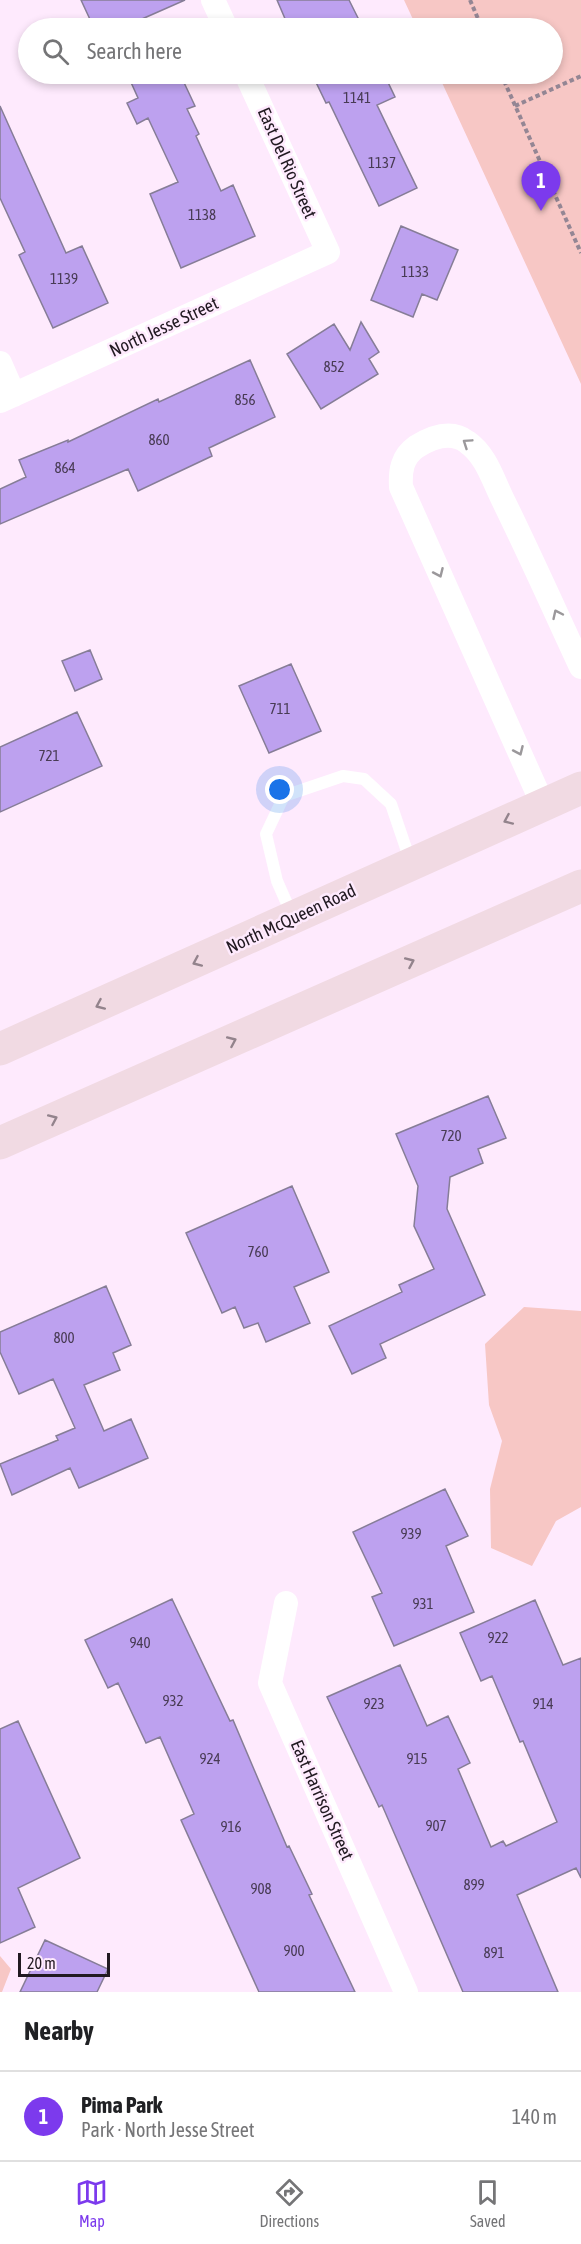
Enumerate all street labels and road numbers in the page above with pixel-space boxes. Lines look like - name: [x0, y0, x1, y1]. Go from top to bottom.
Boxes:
- street label: East Del Rio Street: [254, 104, 321, 221]
- street label: North Jesse Street: [106, 292, 221, 361]
- street label: North McQueen Road: [223, 879, 359, 958]
- street label: East Harrison Street: [287, 1737, 358, 1863]

